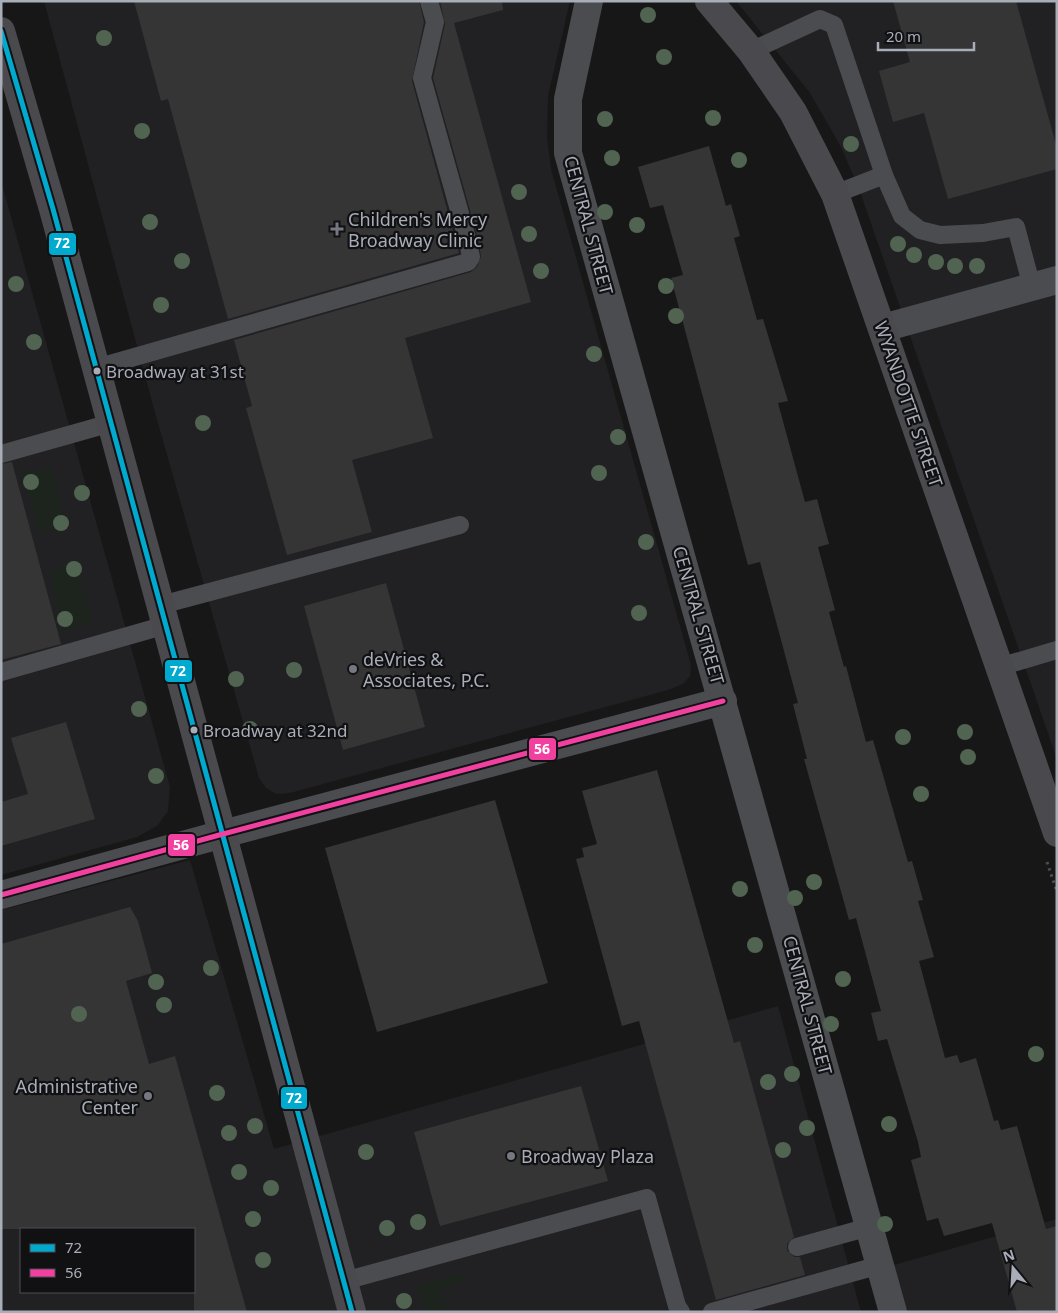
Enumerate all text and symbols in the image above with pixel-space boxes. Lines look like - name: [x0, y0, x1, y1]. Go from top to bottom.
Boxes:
- scale bar: [878, 20, 974, 52]
- text: 20 m: [886, 26, 921, 46]
- street label: CENTRAL STREET: [559, 153, 619, 297]
- place label: Children's Mercy Broadway Clinic: [348, 207, 488, 252]
- marker: Children's Mercy Broadway Clinic: [330, 222, 344, 236]
- line badge: 72: [48, 232, 77, 256]
- text: 72: [54, 233, 70, 252]
- street label: WYANDOTTE STREET: [869, 318, 949, 490]
- place label: Broadway at 31st: [106, 360, 244, 383]
- marker: Broadway at 31st: [92, 366, 102, 376]
- street label: CENTRAL STREET: [668, 543, 730, 687]
- place label: deVries & Associates, P.C.: [363, 647, 489, 692]
- line badge: 72: [164, 659, 193, 683]
- text: 72: [170, 661, 186, 680]
- marker: deVries & Associates, P.C.: [347, 663, 359, 675]
- place label: Broadway at 32nd: [203, 719, 348, 742]
- marker: Broadway at 32nd: [189, 725, 199, 735]
- line badge: 56: [528, 737, 557, 761]
- text: 56: [534, 739, 550, 758]
- line badge: 56: [167, 833, 196, 857]
- text: 56: [173, 835, 189, 854]
- street label: CENTRAL STREET: [778, 933, 838, 1077]
- place label: Administrative Center: [15, 1074, 139, 1119]
- line badge: 72: [280, 1086, 308, 1110]
- text: 72: [286, 1088, 302, 1107]
- marker: Administrative Center: [142, 1090, 154, 1102]
- place label: Broadway Plaza: [521, 1144, 654, 1168]
- marker: Broadway Plaza: [505, 1150, 517, 1162]
- legend: [20, 1228, 195, 1293]
- text: 72: [65, 1237, 82, 1257]
- north arrow: [988, 1243, 1038, 1293]
- text: N: [1000, 1244, 1017, 1266]
- text: 56: [65, 1262, 82, 1282]

